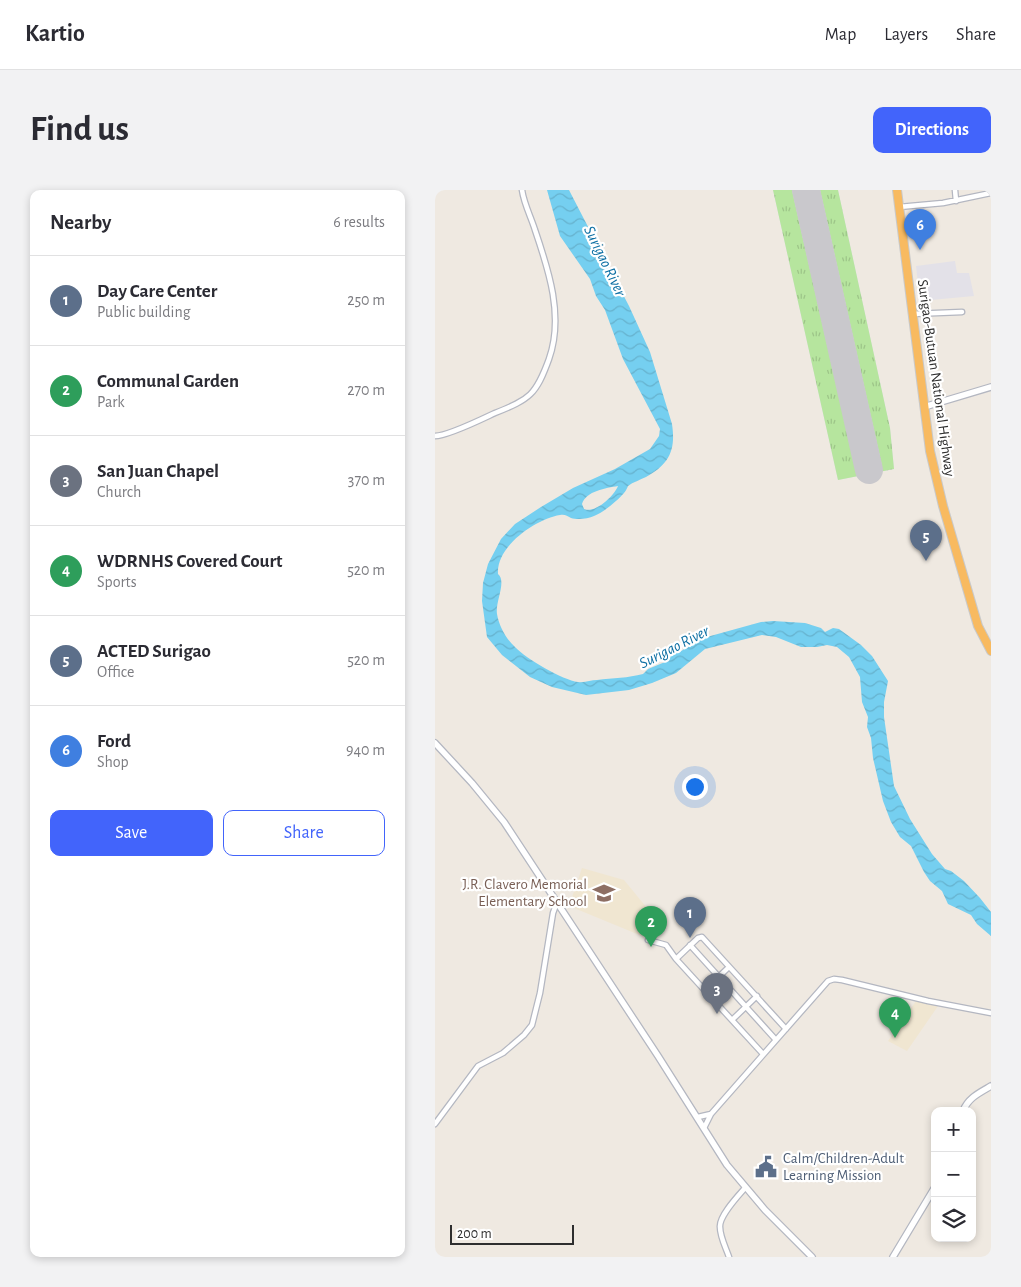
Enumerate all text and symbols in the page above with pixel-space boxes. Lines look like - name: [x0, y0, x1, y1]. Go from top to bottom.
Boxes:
- text: Kartio: [25, 22, 85, 46]
- text: Map: [825, 26, 856, 44]
- text: Layers: [884, 26, 928, 44]
- text: Share: [956, 26, 996, 44]
- button: Directions: [873, 107, 991, 153]
- text: Find us: [30, 112, 129, 147]
- pin: 6: [904, 209, 936, 250]
- text: Nearby: [50, 212, 111, 233]
- text: 6 results: [333, 214, 385, 230]
- water label: Surigao River: [581, 223, 629, 299]
- street label: Surigao-Butuan National Highway: [915, 279, 957, 478]
- text: Day Care Center: [97, 282, 217, 301]
- text: 1: [63, 292, 69, 308]
- text: 250 m: [347, 292, 385, 308]
- text: Public building: [97, 304, 191, 320]
- text: Communal Garden: [97, 372, 239, 391]
- text: 2: [62, 382, 70, 398]
- text: 270 m: [347, 382, 385, 398]
- text: Park: [97, 394, 125, 410]
- text: San Juan Chapel: [97, 462, 219, 481]
- text: 3: [63, 472, 69, 488]
- text: 370 m: [348, 472, 385, 488]
- text: Church: [97, 484, 141, 500]
- pin: 5: [910, 520, 942, 561]
- text: WDRNHS Covered Court: [97, 552, 283, 571]
- text: 4: [62, 562, 70, 578]
- text: 520 m: [347, 562, 385, 578]
- text: Sports: [97, 574, 137, 590]
- water label: Surigao River: [637, 622, 712, 671]
- text: ACTED Surigao: [97, 642, 211, 661]
- text: 5: [63, 652, 69, 668]
- text: 520 m: [347, 652, 385, 668]
- text: Office: [97, 664, 134, 680]
- text: Ford: [97, 732, 131, 751]
- text: 6: [62, 742, 70, 758]
- text: 940 m: [346, 742, 385, 758]
- text: Shop: [97, 754, 129, 770]
- your location: [682, 774, 708, 800]
- button: Save: [50, 810, 213, 856]
- button: Share: [223, 810, 385, 856]
- place label: J.R. Clavero Memorial Elementary School: [462, 877, 587, 909]
- school or university icon: J.R. Clavero Memorial Elementary School: [591, 880, 617, 906]
- pin: 1: [674, 897, 706, 938]
- pin: 2: [635, 906, 667, 947]
- pin: 3: [701, 973, 733, 1014]
- pin: 4: [879, 997, 911, 1038]
- map controls: [931, 1107, 976, 1242]
- button: +: [931, 1107, 976, 1152]
- place label: Calm/Children-Adult Learning Mission: [783, 1151, 904, 1183]
- button: −: [931, 1152, 976, 1197]
- public building icon: Calm/Children-Adult Learning Mission: [753, 1154, 779, 1180]
- button: layers: [931, 1197, 976, 1242]
- scale bar: [450, 1222, 574, 1245]
- text: 200 m: [457, 1227, 492, 1241]

